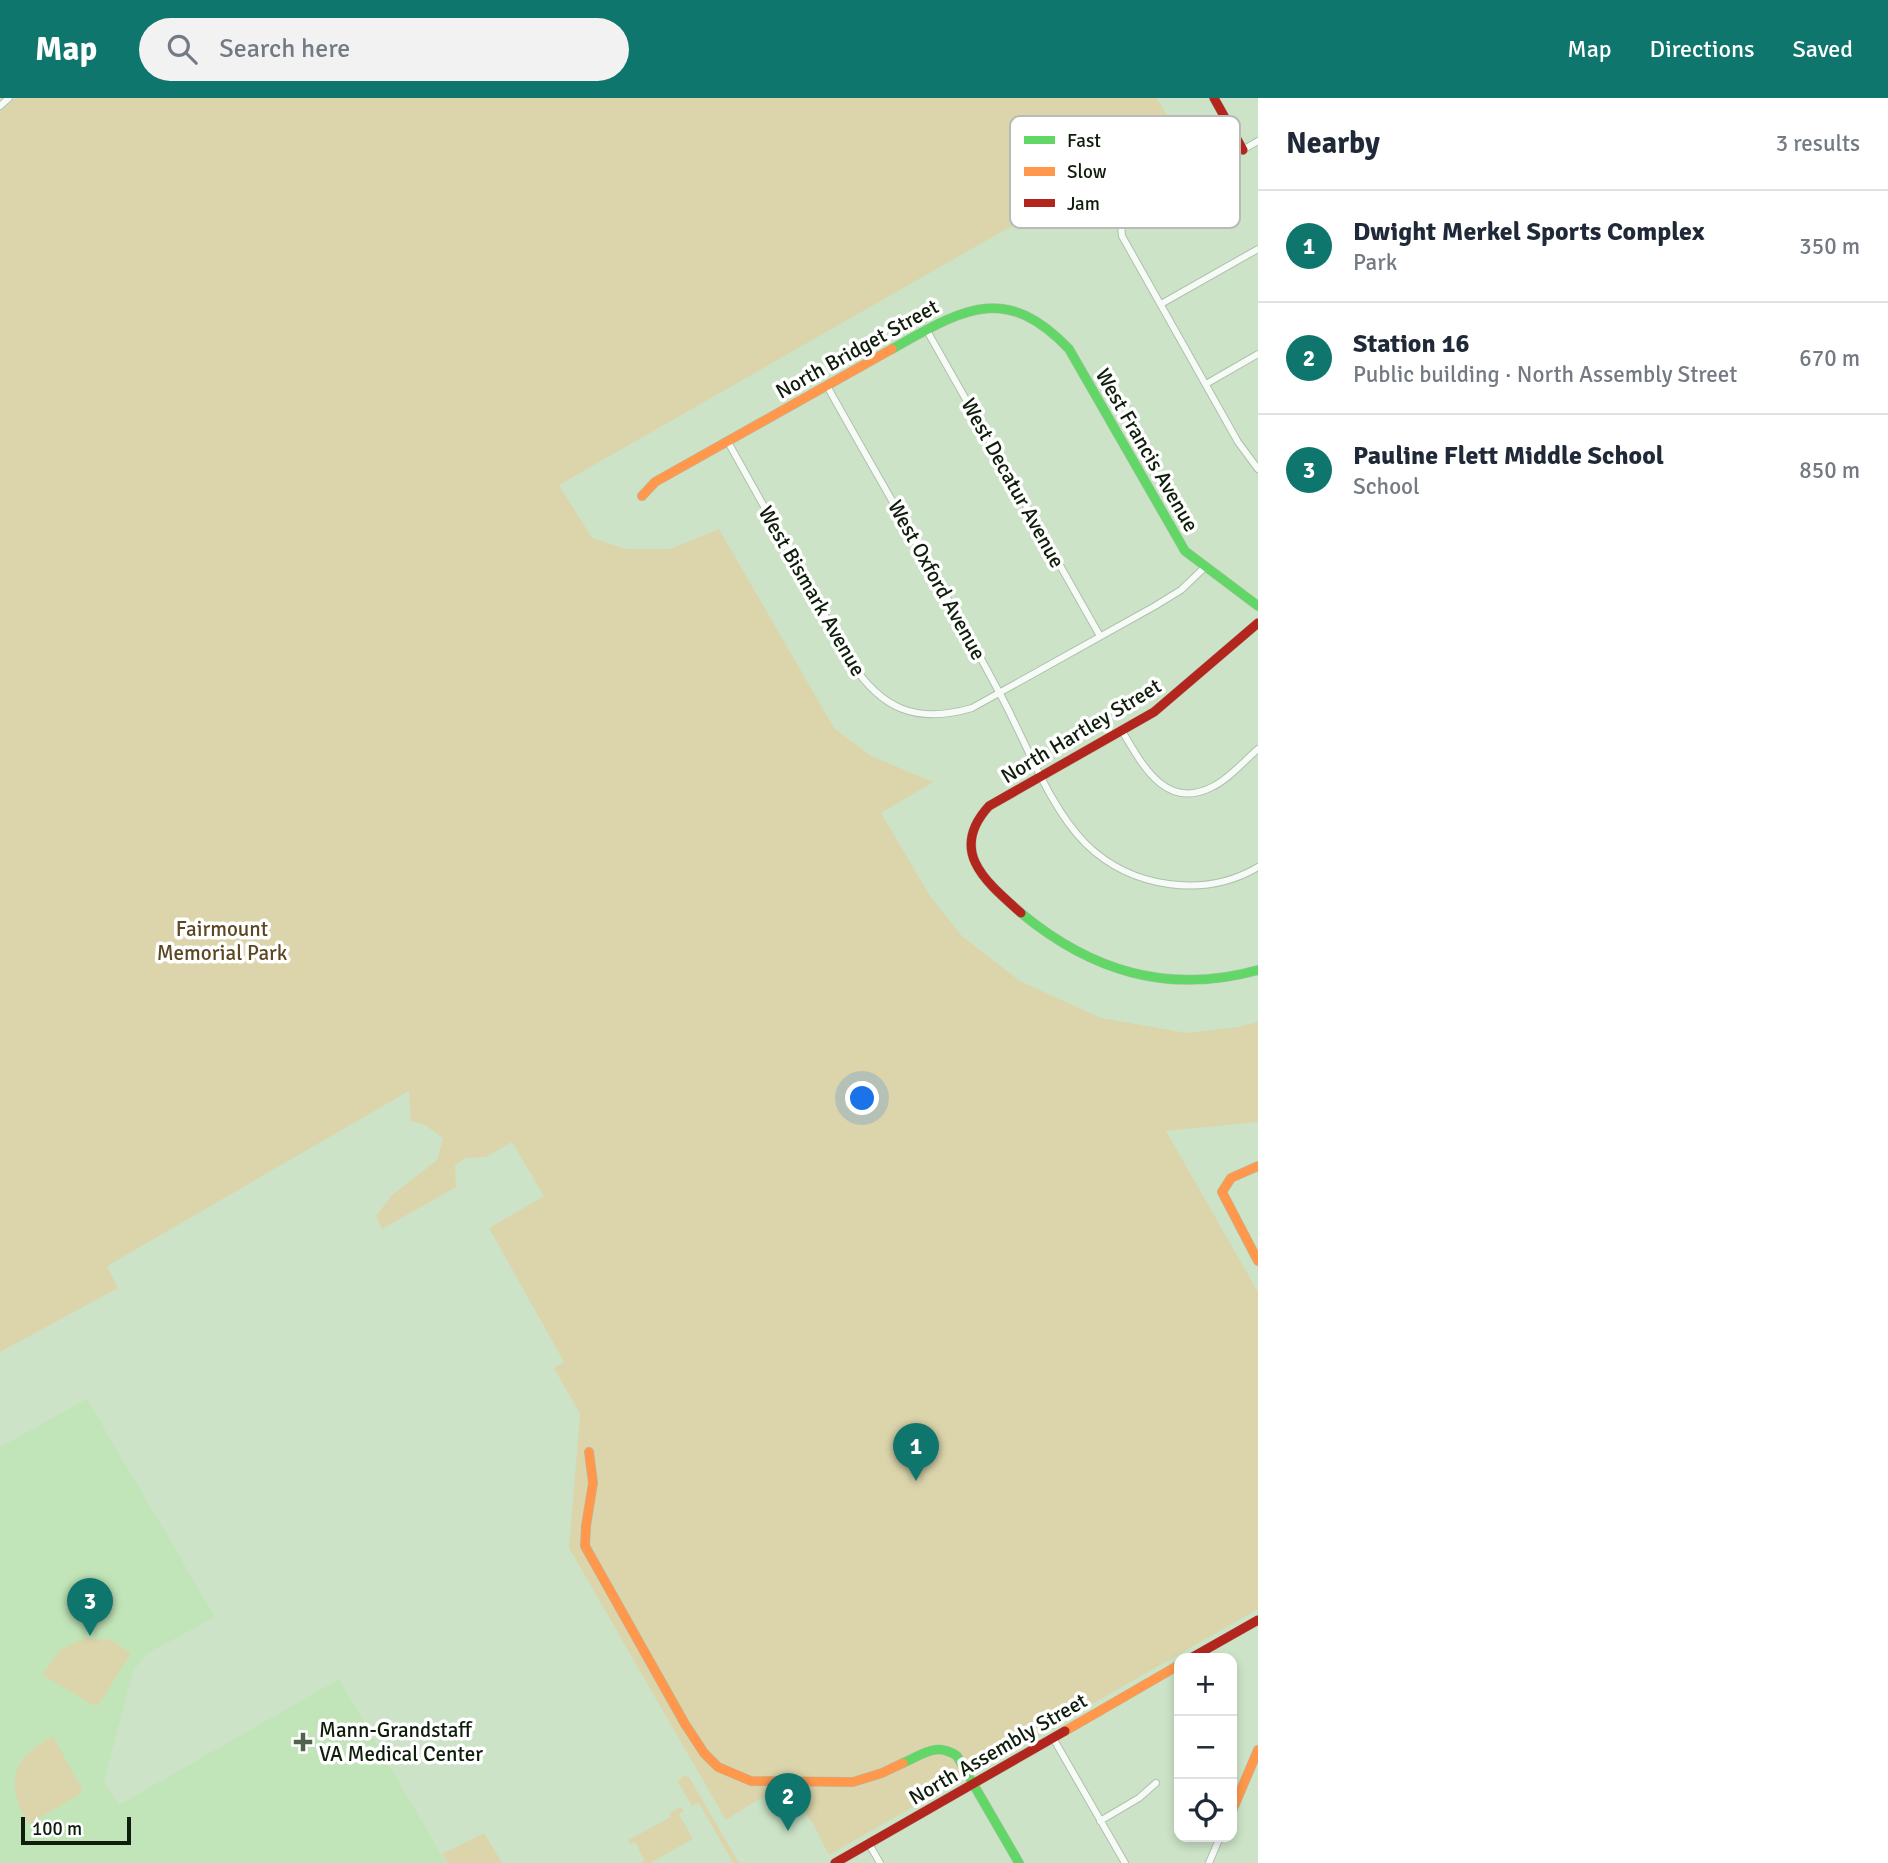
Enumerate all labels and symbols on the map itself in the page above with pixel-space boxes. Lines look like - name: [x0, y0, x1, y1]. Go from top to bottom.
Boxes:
- legend: [1010, 116, 1240, 228]
- text: Fast: [1067, 129, 1101, 153]
- text: Slow: [1067, 160, 1107, 184]
- text: Jam: [1067, 192, 1100, 216]
- street label: North Bridget Street: [771, 293, 943, 405]
- street label: West Francis Avenue: [1090, 364, 1204, 536]
- street label: West Decatur Avenue: [956, 394, 1070, 572]
- street label: West Oxford Avenue: [882, 496, 992, 664]
- street label: West Bismark Avenue: [753, 501, 871, 681]
- street label: North Hartley Street: [996, 673, 1166, 789]
- park label: Fairmount Memorial Park: [157, 916, 288, 966]
- your location: [845, 1081, 879, 1115]
- pin: 1: [893, 1423, 939, 1481]
- pin: 3: [67, 1578, 113, 1636]
- street label: North Assembly Street: [904, 1687, 1092, 1811]
- place label: Mann-Grandstaff VA Medical Center: [319, 1717, 483, 1767]
- marker: Mann-Grandstaff VA Medical Center: [293, 1732, 313, 1752]
- pin: 2: [765, 1773, 811, 1831]
- scale bar: [21, 1814, 131, 1846]

